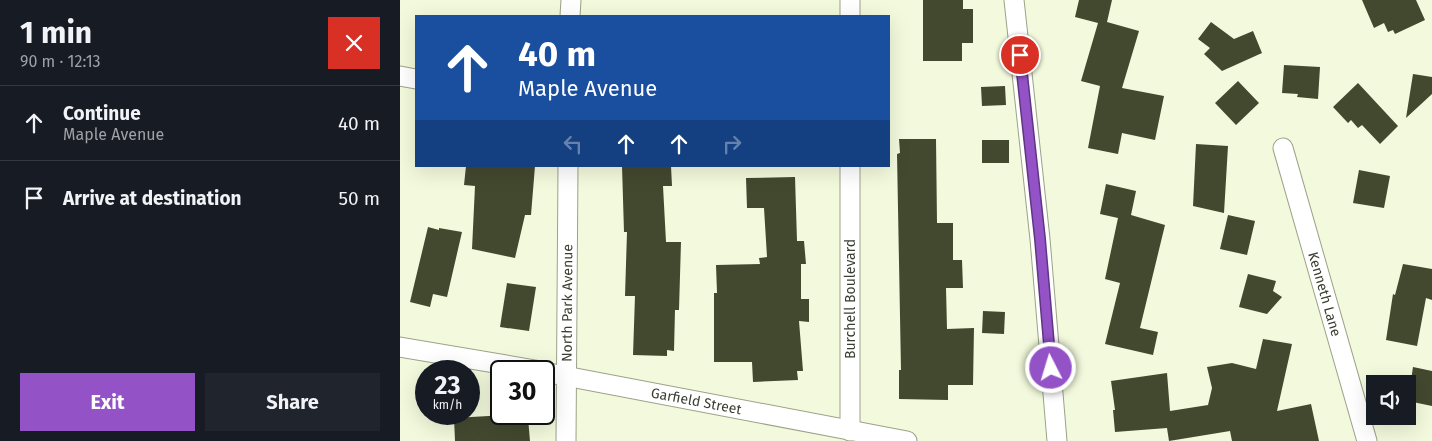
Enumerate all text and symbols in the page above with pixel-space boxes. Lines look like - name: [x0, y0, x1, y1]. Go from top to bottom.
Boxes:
- text: 1 min: [20, 15, 92, 51]
- button: close: [328, 17, 380, 69]
- text: 40 m: [518, 33, 596, 75]
- pin: [999, 34, 1041, 76]
- icon: ahead: [435, 35, 500, 100]
- icon: arrive: [1006, 41, 1034, 69]
- text: 90 m · 12:13: [20, 52, 101, 71]
- text: Maple Avenue: [518, 75, 657, 102]
- text: Continue: [63, 102, 141, 125]
- icon: ahead: [20, 109, 48, 137]
- text: 40 m: [338, 112, 380, 135]
- text: Maple Avenue: [63, 125, 164, 144]
- icon: left: [559, 130, 587, 158]
- icon: ahead: [612, 130, 640, 158]
- icon: ahead: [665, 130, 693, 158]
- icon: right: [718, 130, 746, 158]
- icon: arrive: [20, 184, 48, 212]
- text: Arrive at destination: [63, 187, 242, 210]
- text: 50 m: [339, 187, 380, 210]
- street label: Burchell Boulevard: [842, 239, 859, 359]
- street label: North Park Avenue: [558, 244, 576, 362]
- street label: Kenneth Lane: [1305, 250, 1345, 338]
- position arrow: [1024, 341, 1076, 393]
- speed limit sign: 30: [490, 360, 555, 425]
- text: 23: [435, 371, 460, 401]
- button: Exit: [20, 373, 195, 431]
- button: Share: [205, 373, 380, 431]
- map controls: [1366, 375, 1416, 425]
- button: sound: [1366, 375, 1416, 425]
- street label: Garfield Street: [650, 384, 744, 418]
- text: km/h: [433, 398, 462, 412]

